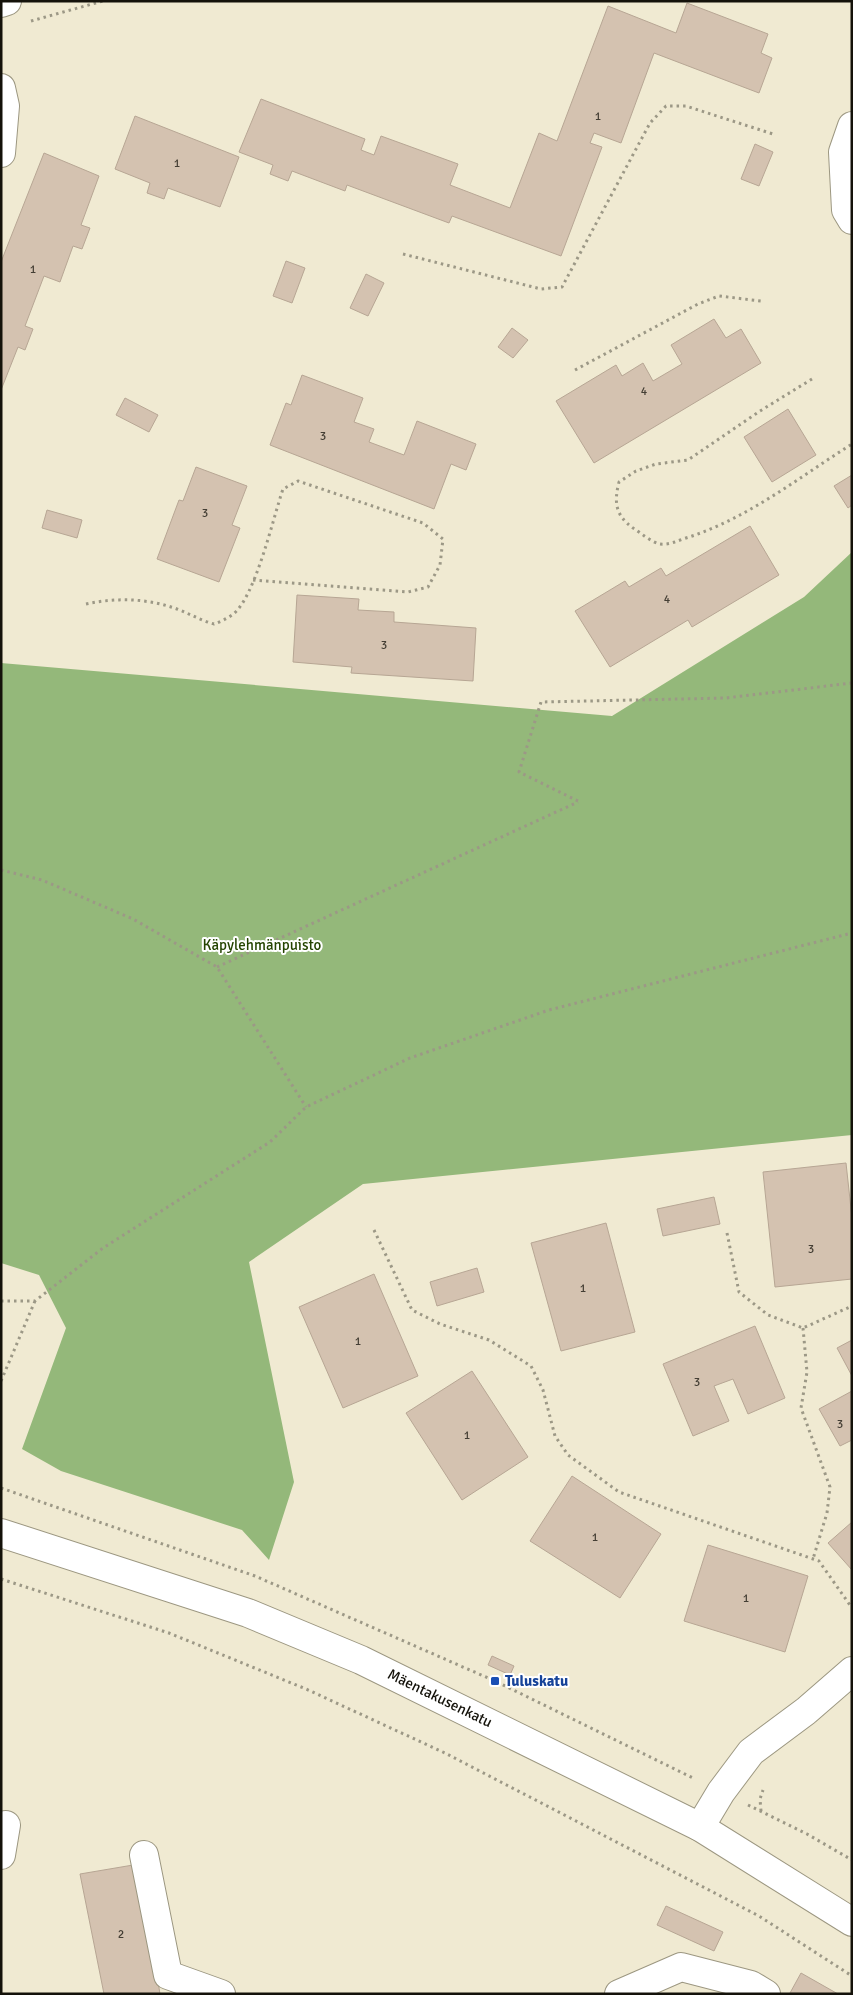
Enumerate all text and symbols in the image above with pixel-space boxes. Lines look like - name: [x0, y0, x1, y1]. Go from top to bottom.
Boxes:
- house number: 1: [595, 109, 601, 124]
- house number: 1: [174, 156, 180, 171]
- house number: 1: [30, 262, 36, 277]
- house number: 4: [641, 384, 648, 399]
- house number: 3: [320, 429, 326, 444]
- house number: 3: [202, 506, 208, 521]
- house number: 4: [664, 592, 671, 607]
- house number: 3: [381, 638, 387, 653]
- park label: Käpylehmänpuisto: [203, 936, 322, 954]
- house number: 3: [808, 1242, 814, 1257]
- house number: 1: [580, 1281, 586, 1296]
- house number: 1: [355, 1334, 361, 1349]
- house number: 3: [694, 1375, 700, 1390]
- house number: 3: [837, 1417, 843, 1432]
- house number: 1: [464, 1428, 470, 1443]
- house number: 1: [592, 1530, 598, 1545]
- house number: 1: [743, 1591, 749, 1606]
- street label: Mäentakusenkatu: [385, 1665, 495, 1731]
- place label: Tuluskatu: [505, 1672, 568, 1690]
- marker: Tuluskatu: [489, 1675, 501, 1687]
- house number: 2: [118, 1927, 124, 1942]

